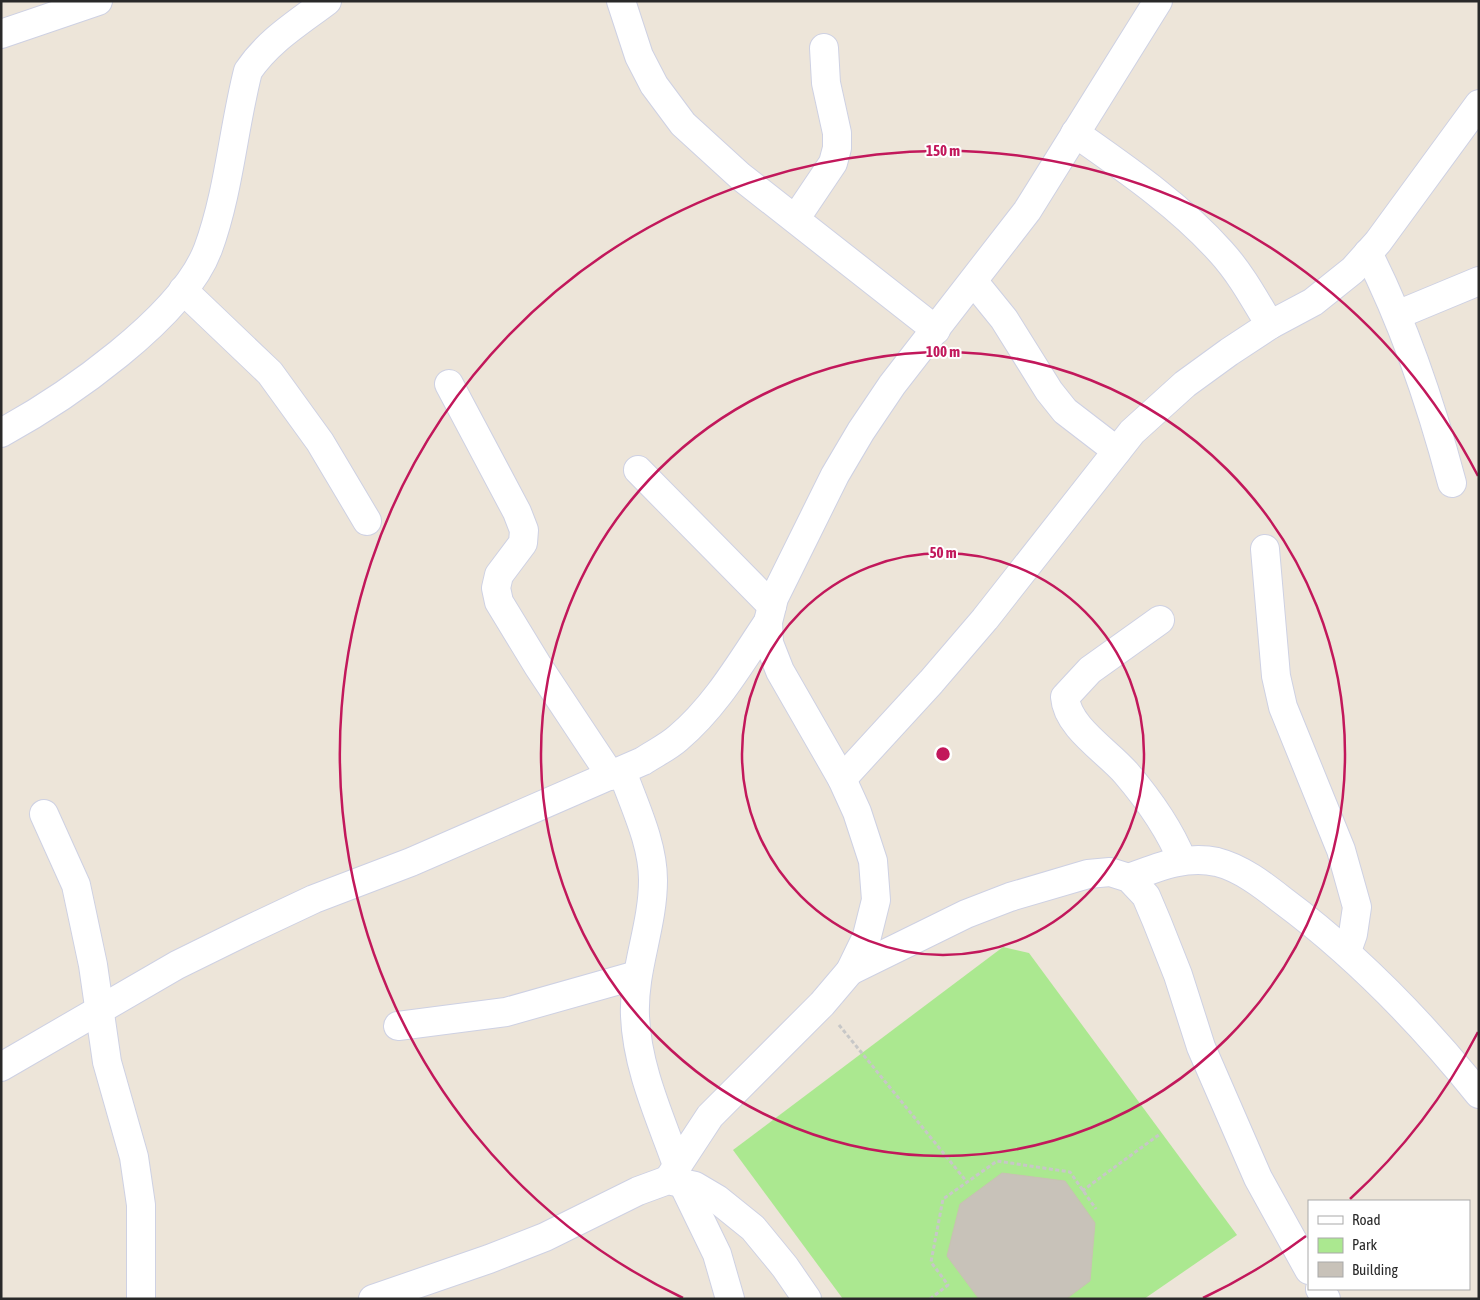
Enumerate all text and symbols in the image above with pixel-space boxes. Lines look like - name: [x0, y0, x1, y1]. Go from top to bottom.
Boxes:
- text: 150 m: [926, 142, 960, 159]
- text: 100 m: [926, 343, 960, 360]
- text: 50 m: [930, 544, 957, 561]
- centre of rings: [934, 745, 952, 763]
- legend: [1308, 1200, 1470, 1290]
- text: Road: [1352, 1211, 1381, 1228]
- text: Park: [1352, 1236, 1377, 1253]
- text: Building: [1352, 1261, 1398, 1278]

